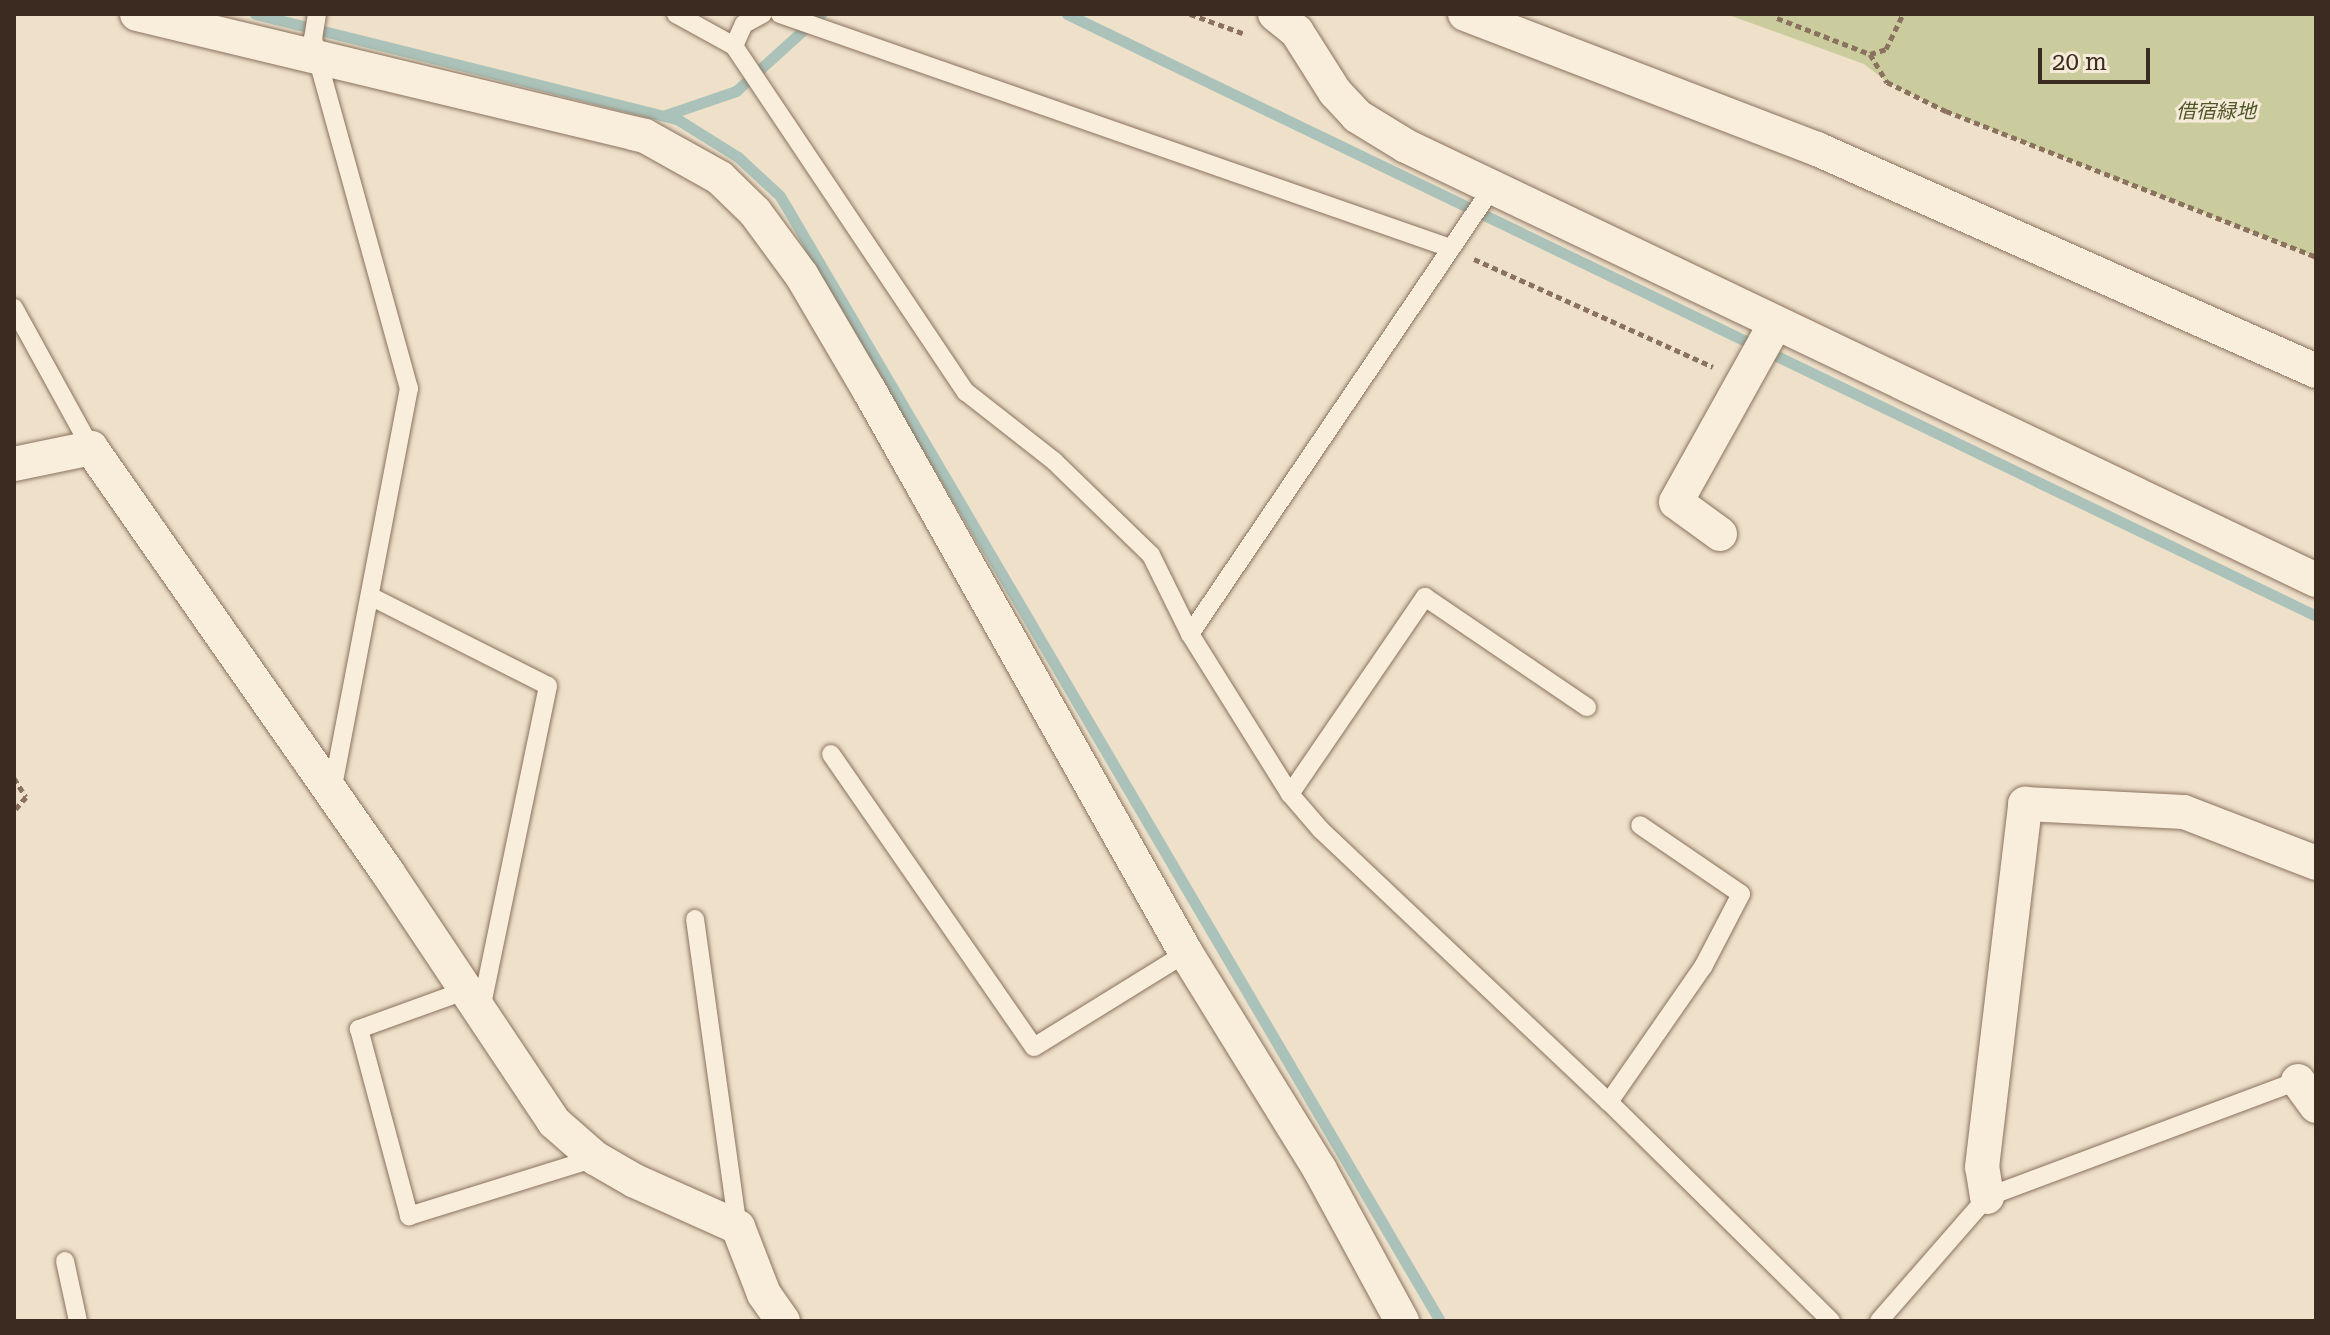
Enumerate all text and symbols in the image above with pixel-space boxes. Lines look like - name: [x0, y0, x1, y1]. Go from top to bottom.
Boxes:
- scale bar: [2042, 32, 2154, 82]
- text: 20 m: [2052, 48, 2107, 76]
- park label: 借宿緑地: [2176, 99, 2256, 123]

